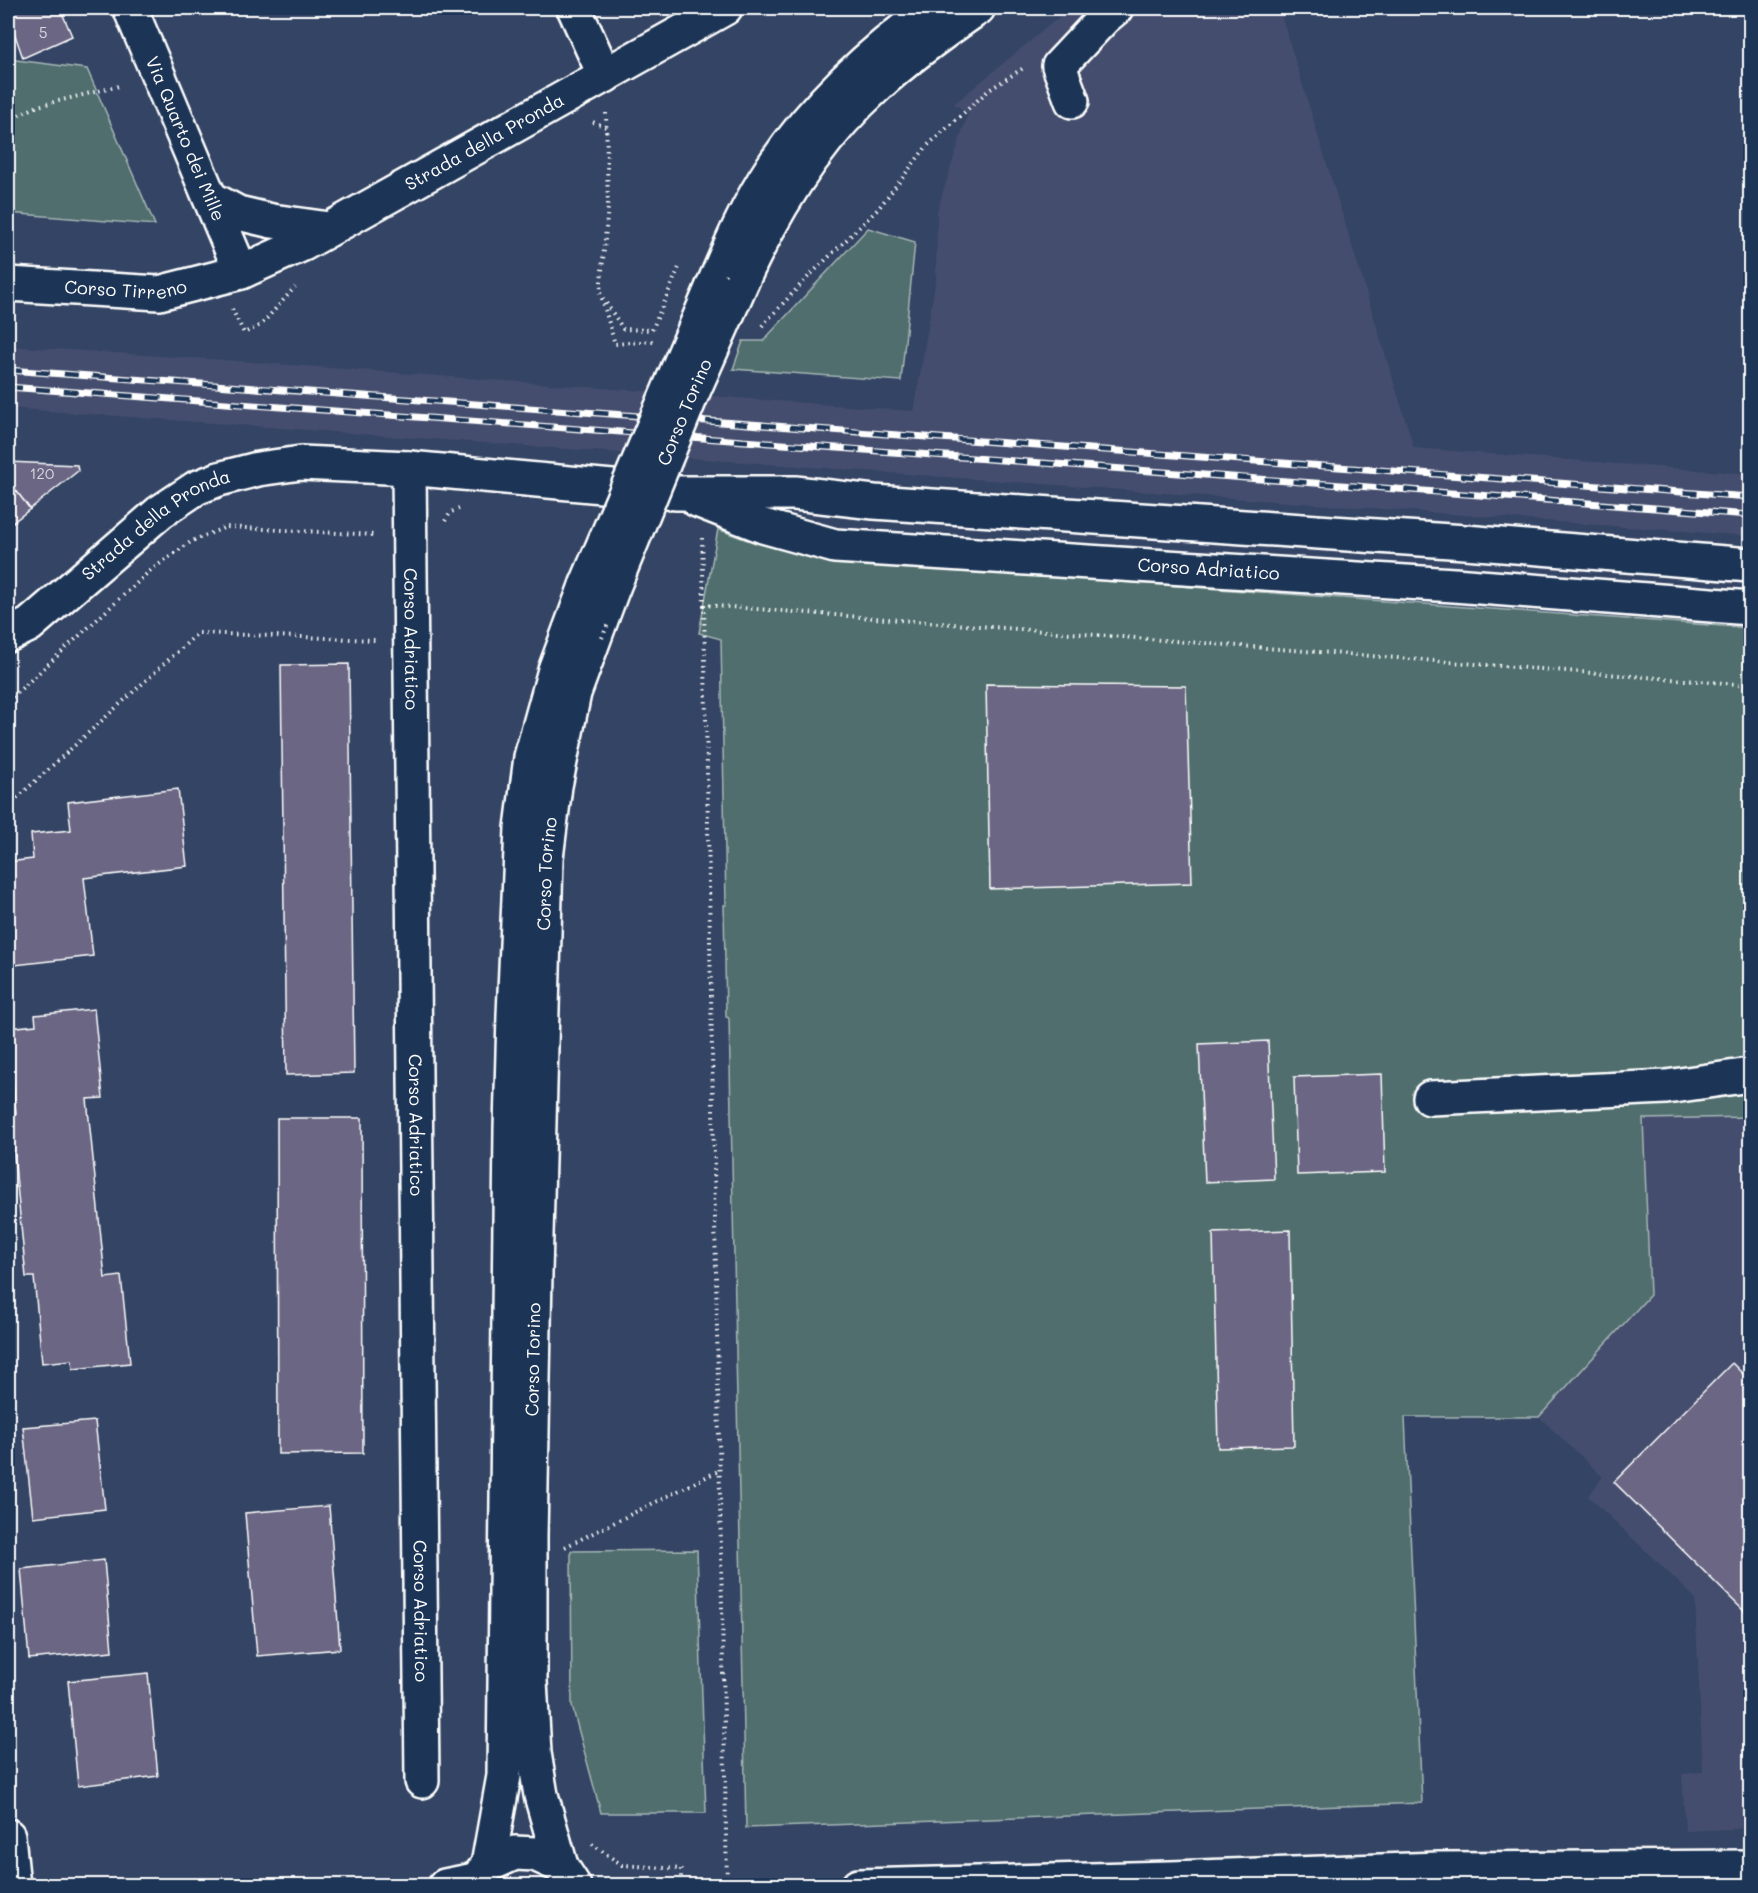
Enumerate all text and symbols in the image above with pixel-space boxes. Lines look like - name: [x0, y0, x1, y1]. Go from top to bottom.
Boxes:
- house number: 5: [39, 22, 47, 42]
- street label: Via Quarto dei Mille: [141, 52, 231, 225]
- street label: Strada della Pronda: [400, 87, 568, 196]
- street label: Corso Tirreno: [64, 273, 190, 305]
- street label: Corso Torino: [651, 354, 717, 469]
- house number: 120: [30, 463, 54, 483]
- street label: Strada della Pronda: [76, 464, 233, 585]
- street label: Corso Adriatico: [1137, 552, 1281, 585]
- street label: Corso Adriatico: [399, 568, 424, 711]
- street label: Corso Torino: [531, 815, 562, 931]
- street label: Corso Adriatico: [404, 1054, 429, 1196]
- street label: Corso Torino: [519, 1302, 545, 1417]
- street label: Corso Adriatico: [409, 1540, 434, 1682]

